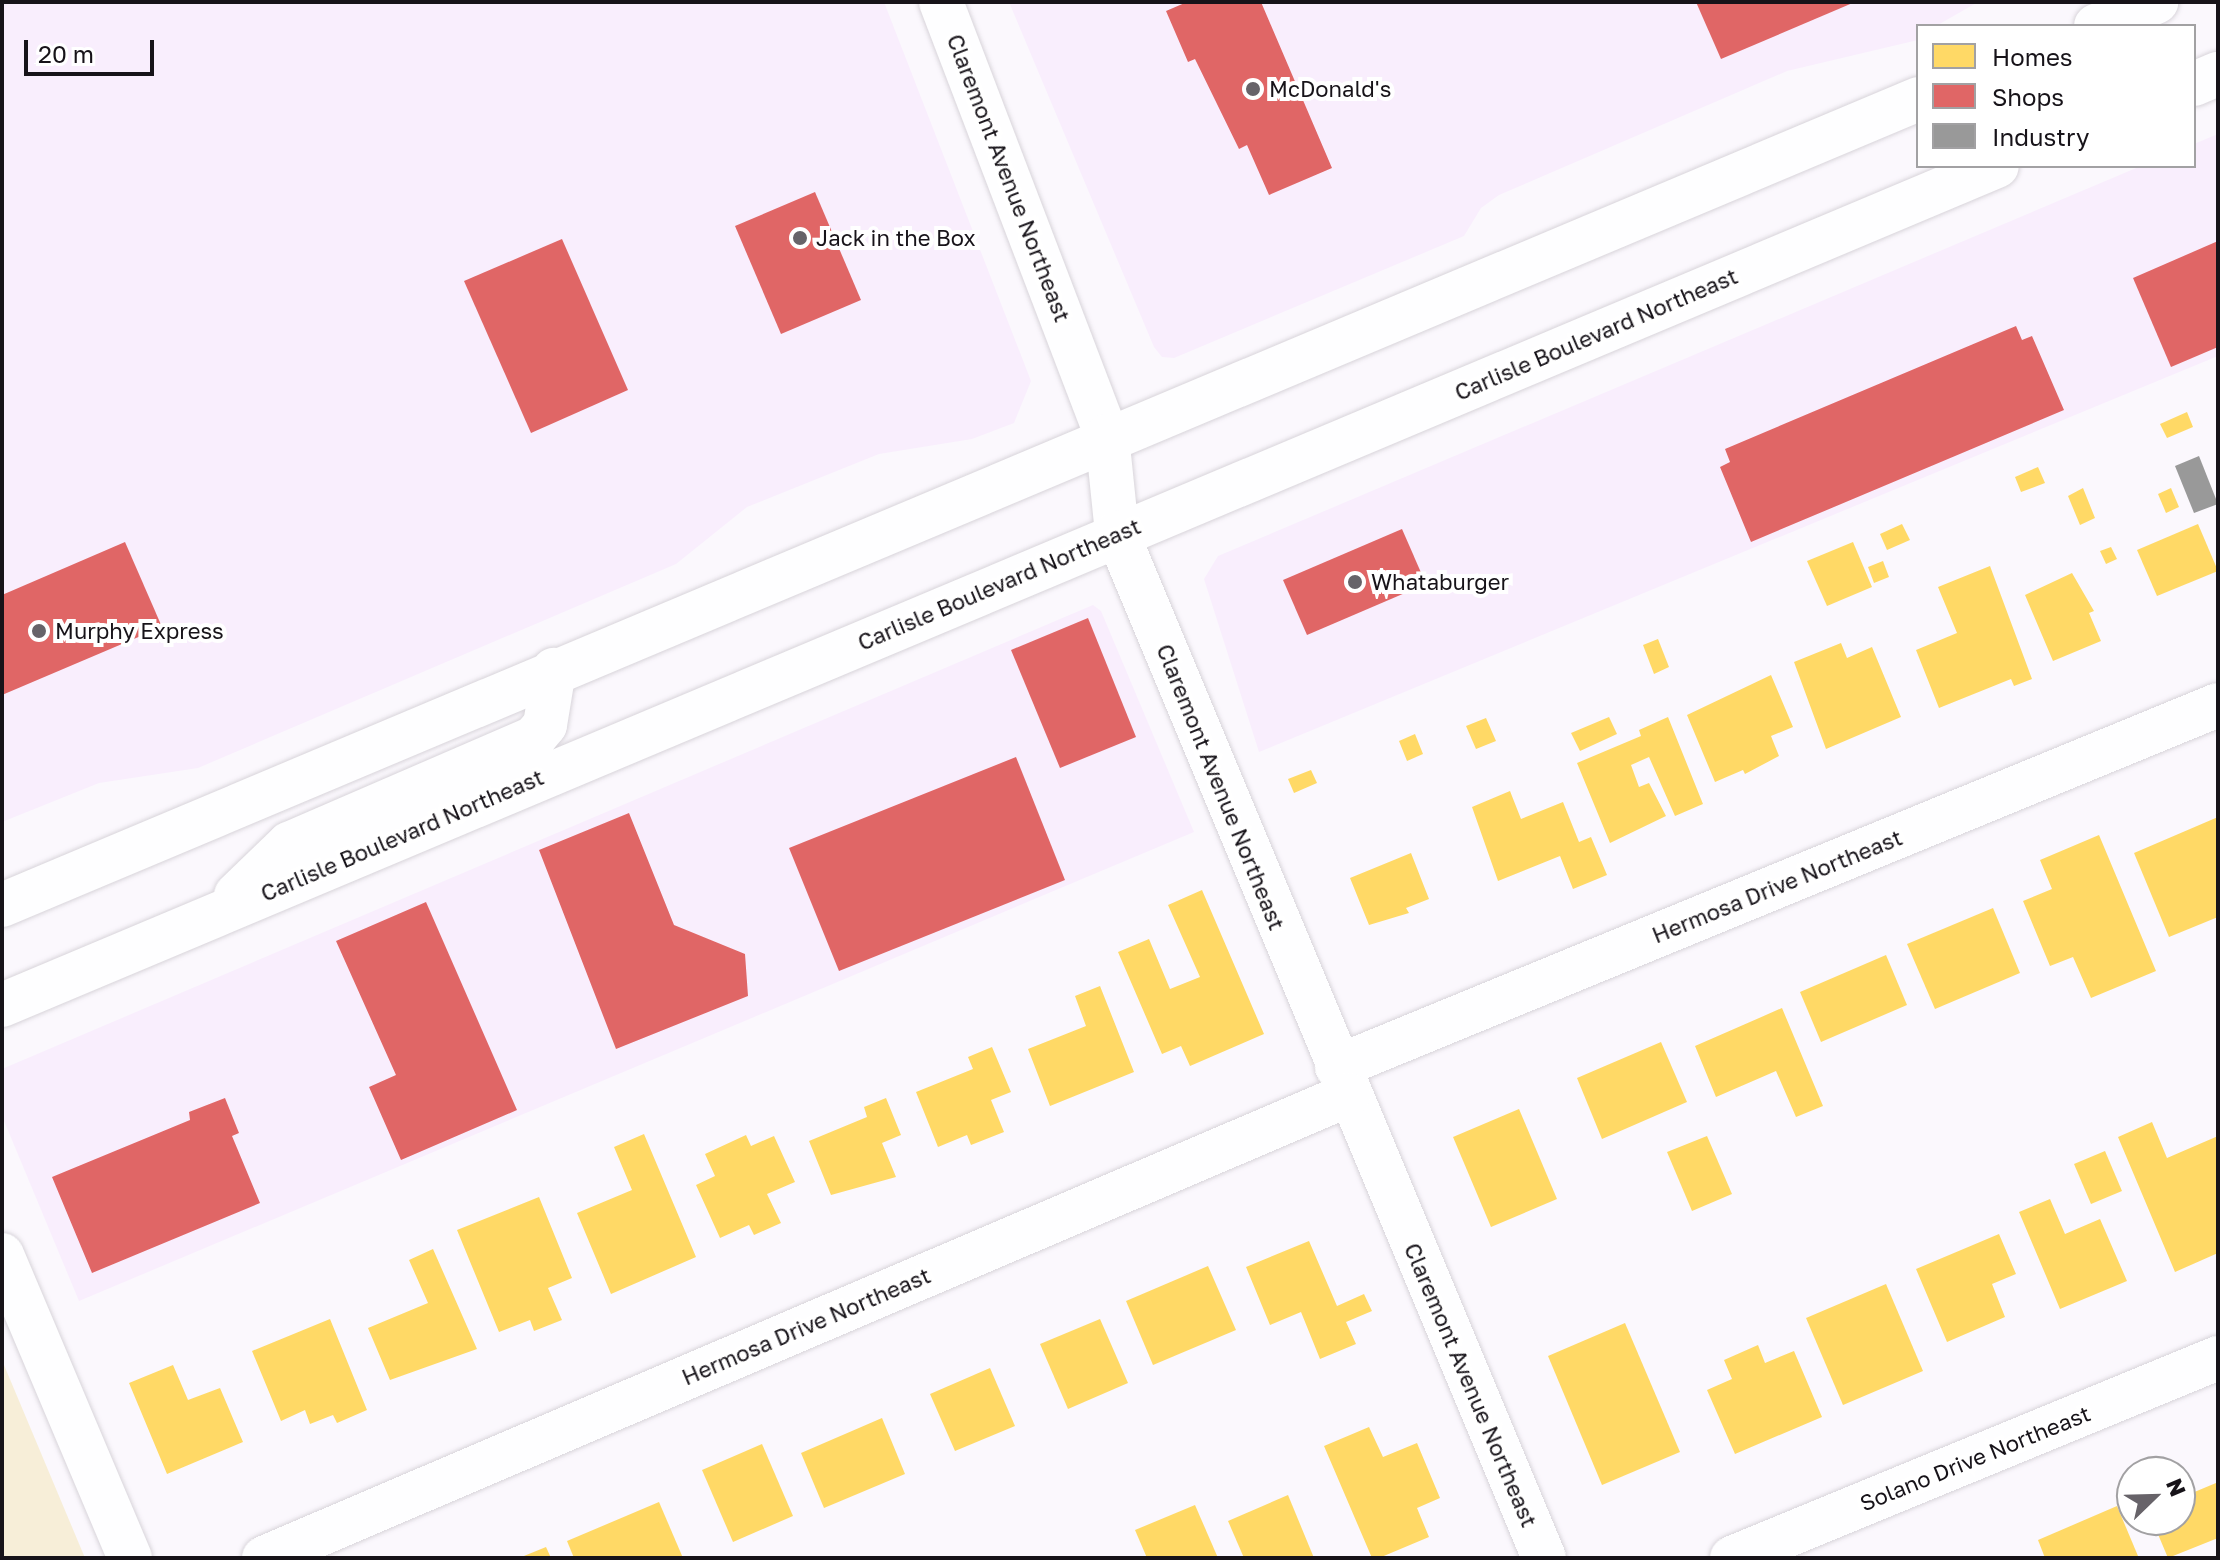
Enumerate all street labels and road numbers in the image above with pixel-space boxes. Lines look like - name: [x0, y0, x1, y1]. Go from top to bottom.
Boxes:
- street label: Claremont Avenue Northeast: [942, 30, 1076, 326]
- street label: Carlisle Boulevard Northeast: [1451, 262, 1741, 406]
- street label: Carlisle Boulevard Northeast: [854, 512, 1144, 656]
- street label: Claremont Avenue Northeast: [1151, 640, 1291, 934]
- street label: Carlisle Boulevard Northeast: [257, 763, 547, 907]
- street label: Hermosa Drive Northeast: [1648, 824, 1906, 948]
- street label: Claremont Avenue Northeast: [1399, 1239, 1543, 1531]
- street label: Hermosa Drive Northeast: [678, 1262, 934, 1390]
- street label: Solano Drive Northeast: [1856, 1400, 2094, 1516]

